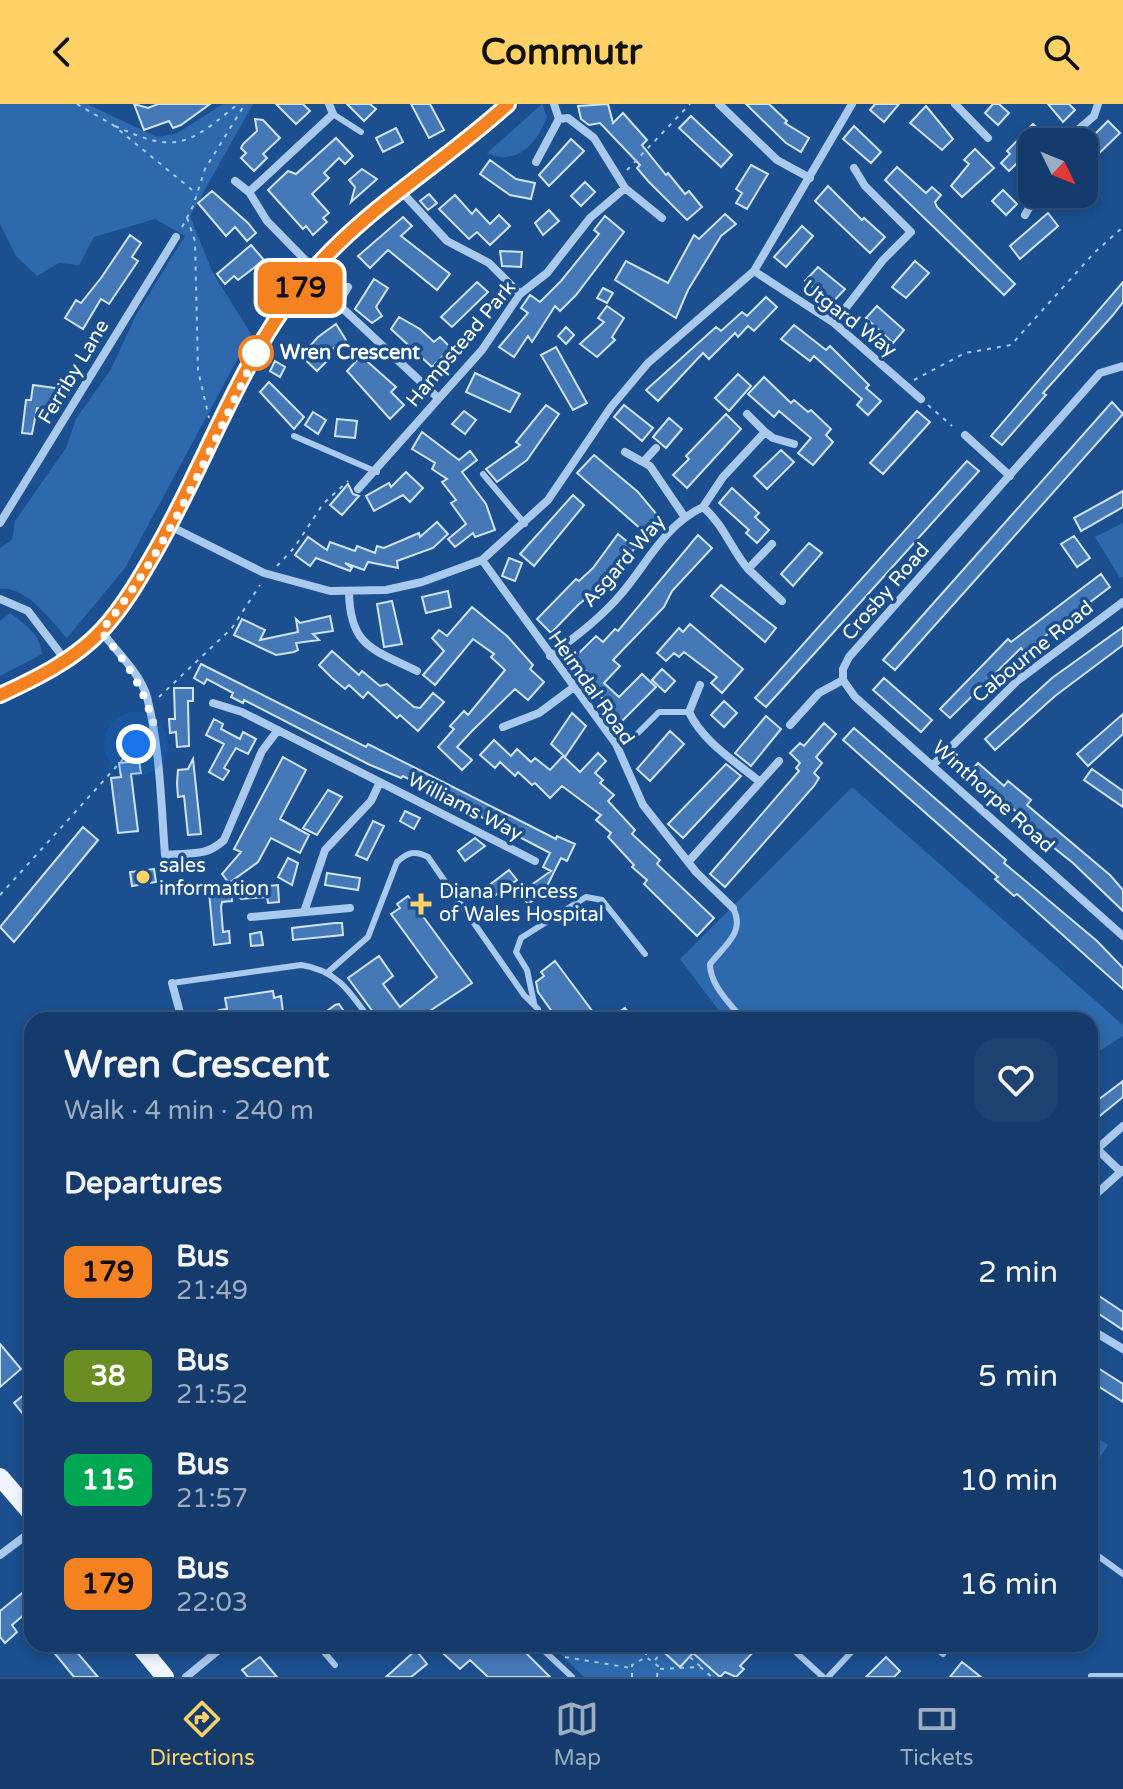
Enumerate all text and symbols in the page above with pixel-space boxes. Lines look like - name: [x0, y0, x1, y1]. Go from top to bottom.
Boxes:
- icon: back: [40, 30, 84, 74]
- icon: search: [1039, 30, 1083, 74]
- text: Commutr: [481, 31, 642, 74]
- north arrow: [1018, 128, 1098, 208]
- map controls: [1018, 128, 1098, 208]
- line badge: 179: [254, 262, 346, 314]
- text: 179: [274, 271, 326, 305]
- street label: Utgard Way: [797, 275, 901, 363]
- street label: Hampstead Park: [401, 276, 521, 412]
- street label: Ferriby Lane: [33, 315, 115, 429]
- marker: Wren Crescent: [239, 336, 273, 370]
- place label: Wren Crescent: [280, 341, 420, 365]
- street label: Asgard Way: [577, 510, 671, 612]
- street label: Crosby Road: [837, 538, 935, 646]
- street label: Cabourne Road: [968, 596, 1098, 708]
- street label: Heimdal Road: [543, 626, 639, 750]
- your location: [116, 724, 156, 764]
- street label: Winthorpe Road: [927, 736, 1059, 858]
- street label: Williams Way: [404, 768, 527, 846]
- place label: sales information: [159, 854, 269, 901]
- marker: sales information: [134, 868, 152, 886]
- place label: Diana Princess of Wales Hospital: [439, 880, 604, 927]
- marker: Diana Princess of Wales Hospital: [410, 893, 432, 915]
- button: heart: [974, 1038, 1058, 1122]
- text: Wren Crescent: [64, 1042, 330, 1088]
- text: Walk · 4 min · 240 m: [64, 1095, 314, 1126]
- text: Departures: [64, 1165, 222, 1202]
- text: Bus: [176, 1238, 229, 1275]
- text: 2 min: [978, 1254, 1058, 1291]
- text: 179: [82, 1255, 134, 1289]
- text: 21:49: [176, 1275, 248, 1306]
- text: Bus: [176, 1342, 229, 1379]
- text: 5 min: [978, 1358, 1058, 1395]
- text: 38: [90, 1359, 126, 1393]
- text: 21:52: [176, 1379, 248, 1410]
- text: Bus: [176, 1446, 229, 1483]
- text: 10 min: [959, 1462, 1058, 1499]
- text: 115: [82, 1463, 134, 1497]
- text: 21:57: [176, 1483, 248, 1514]
- text: Bus: [176, 1550, 229, 1587]
- text: 16 min: [959, 1566, 1058, 1603]
- text: 179: [82, 1567, 134, 1601]
- text: 22:03: [176, 1587, 248, 1618]
- tab: Directions: [149, 1697, 255, 1771]
- tab: Map: [554, 1697, 601, 1771]
- tab: Tickets: [900, 1697, 974, 1771]

